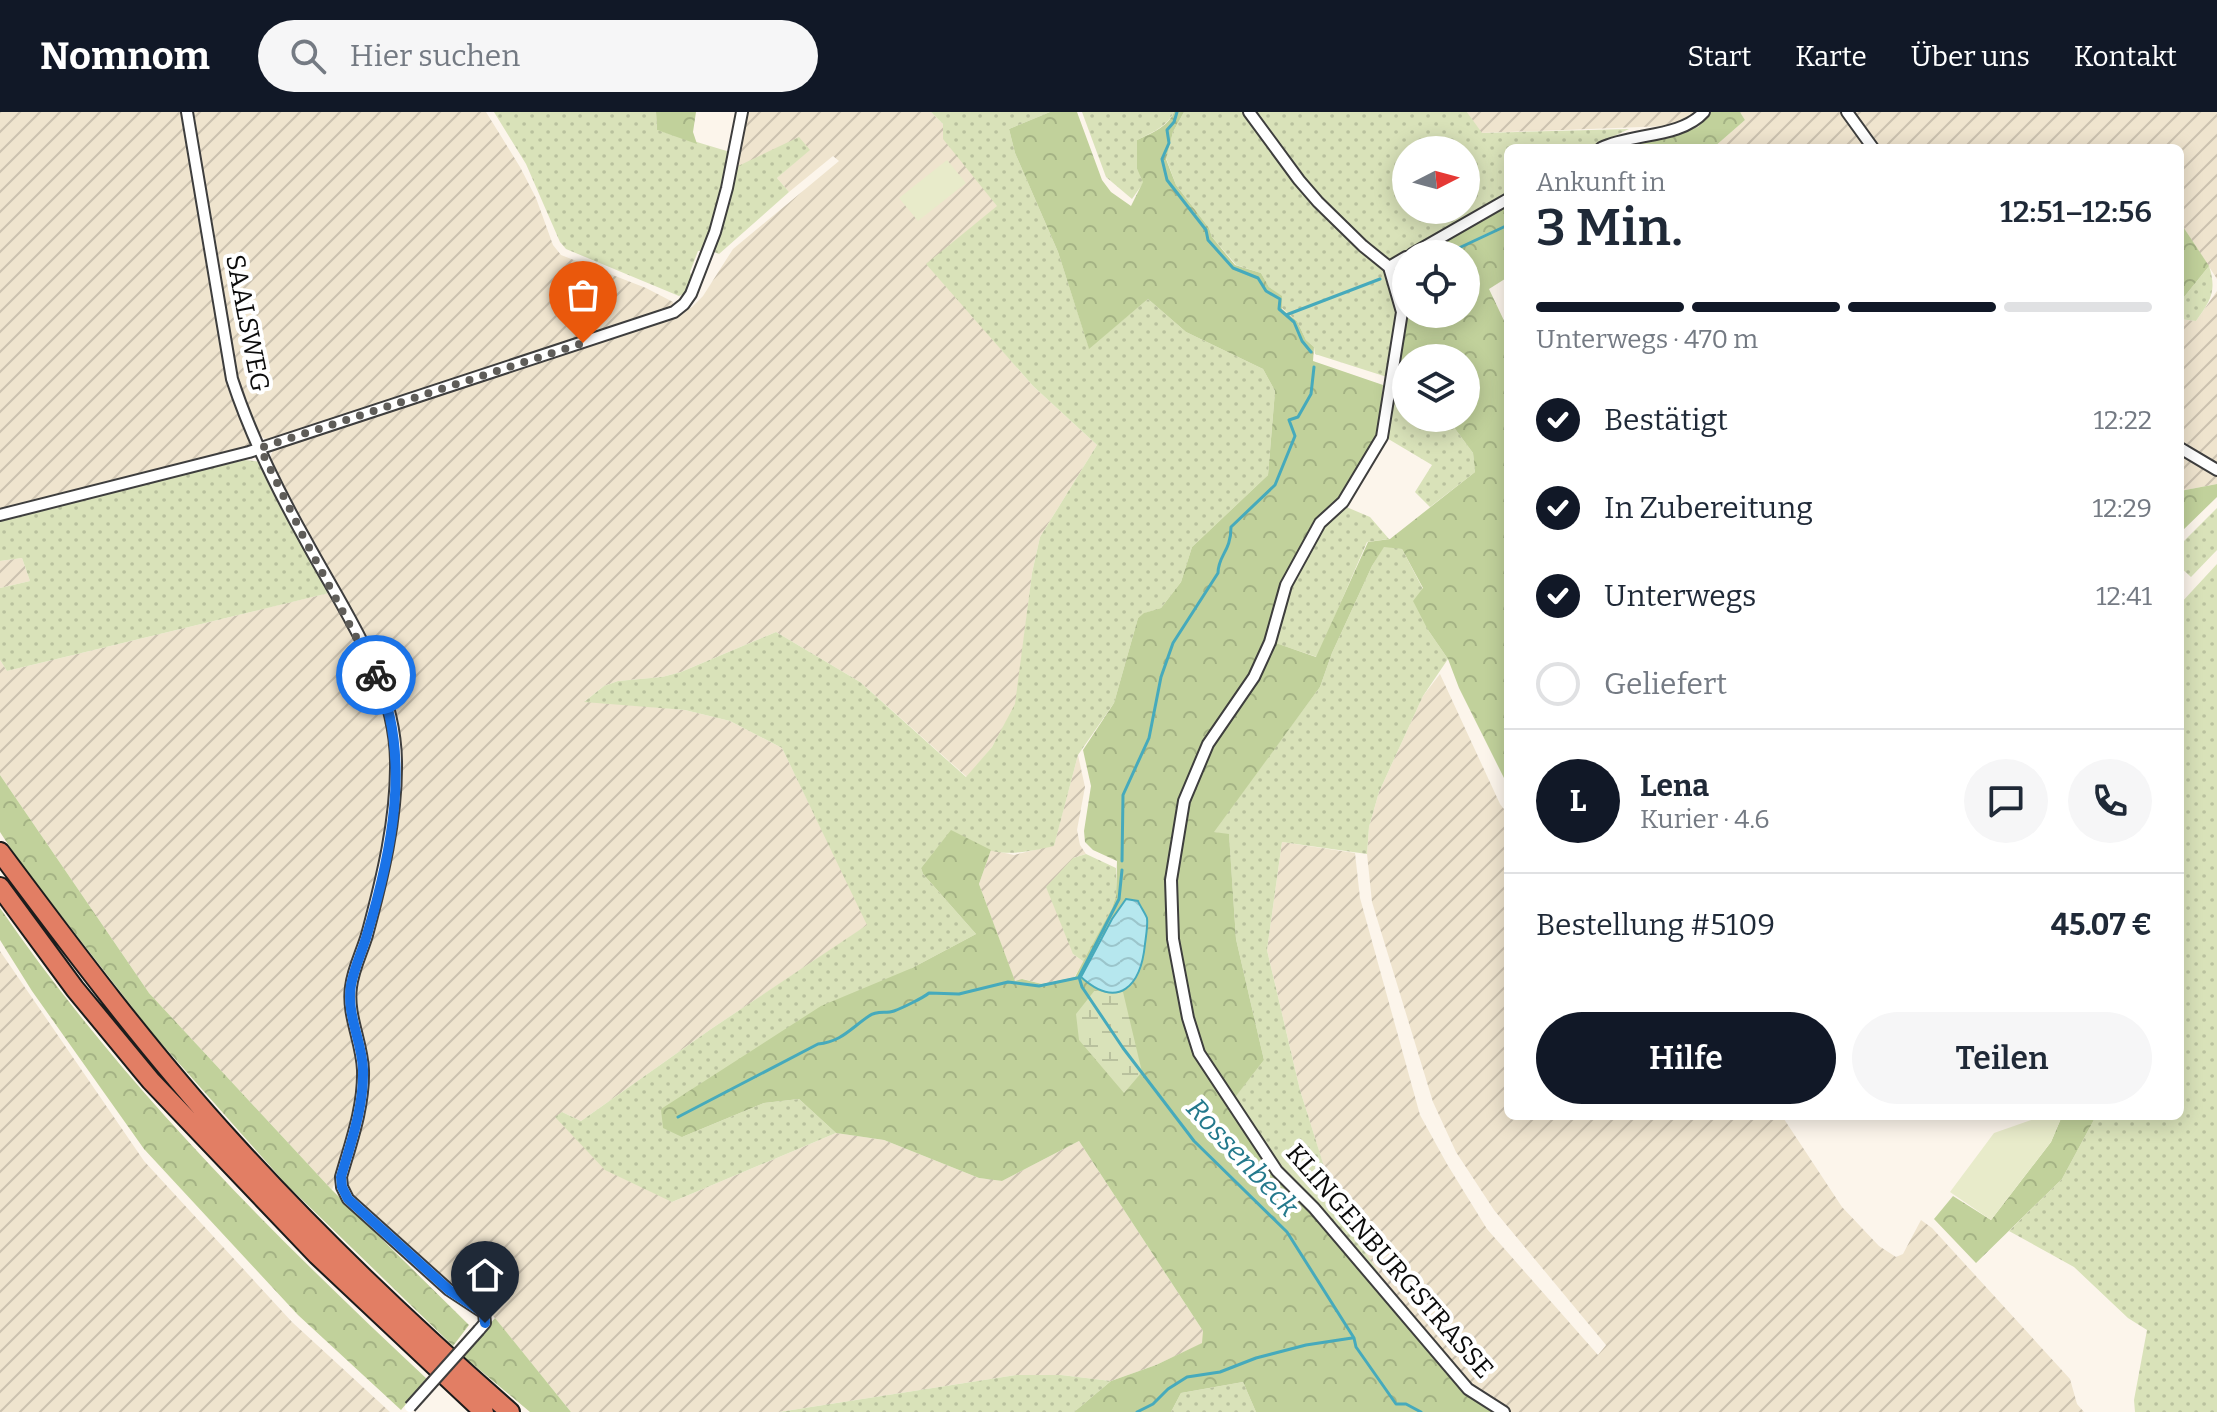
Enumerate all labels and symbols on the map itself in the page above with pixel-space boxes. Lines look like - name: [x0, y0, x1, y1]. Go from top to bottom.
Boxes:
- north arrow: [1392, 136, 1480, 224]
- street label: SAALSWEG: [219, 252, 276, 394]
- pin: [549, 261, 617, 343]
- courier: [336, 635, 416, 715]
- water label: Rossenbeck: [1180, 1092, 1306, 1224]
- street label: KLINGENBURGSTRASSE: [1279, 1138, 1500, 1385]
- pin: [451, 1241, 519, 1323]

